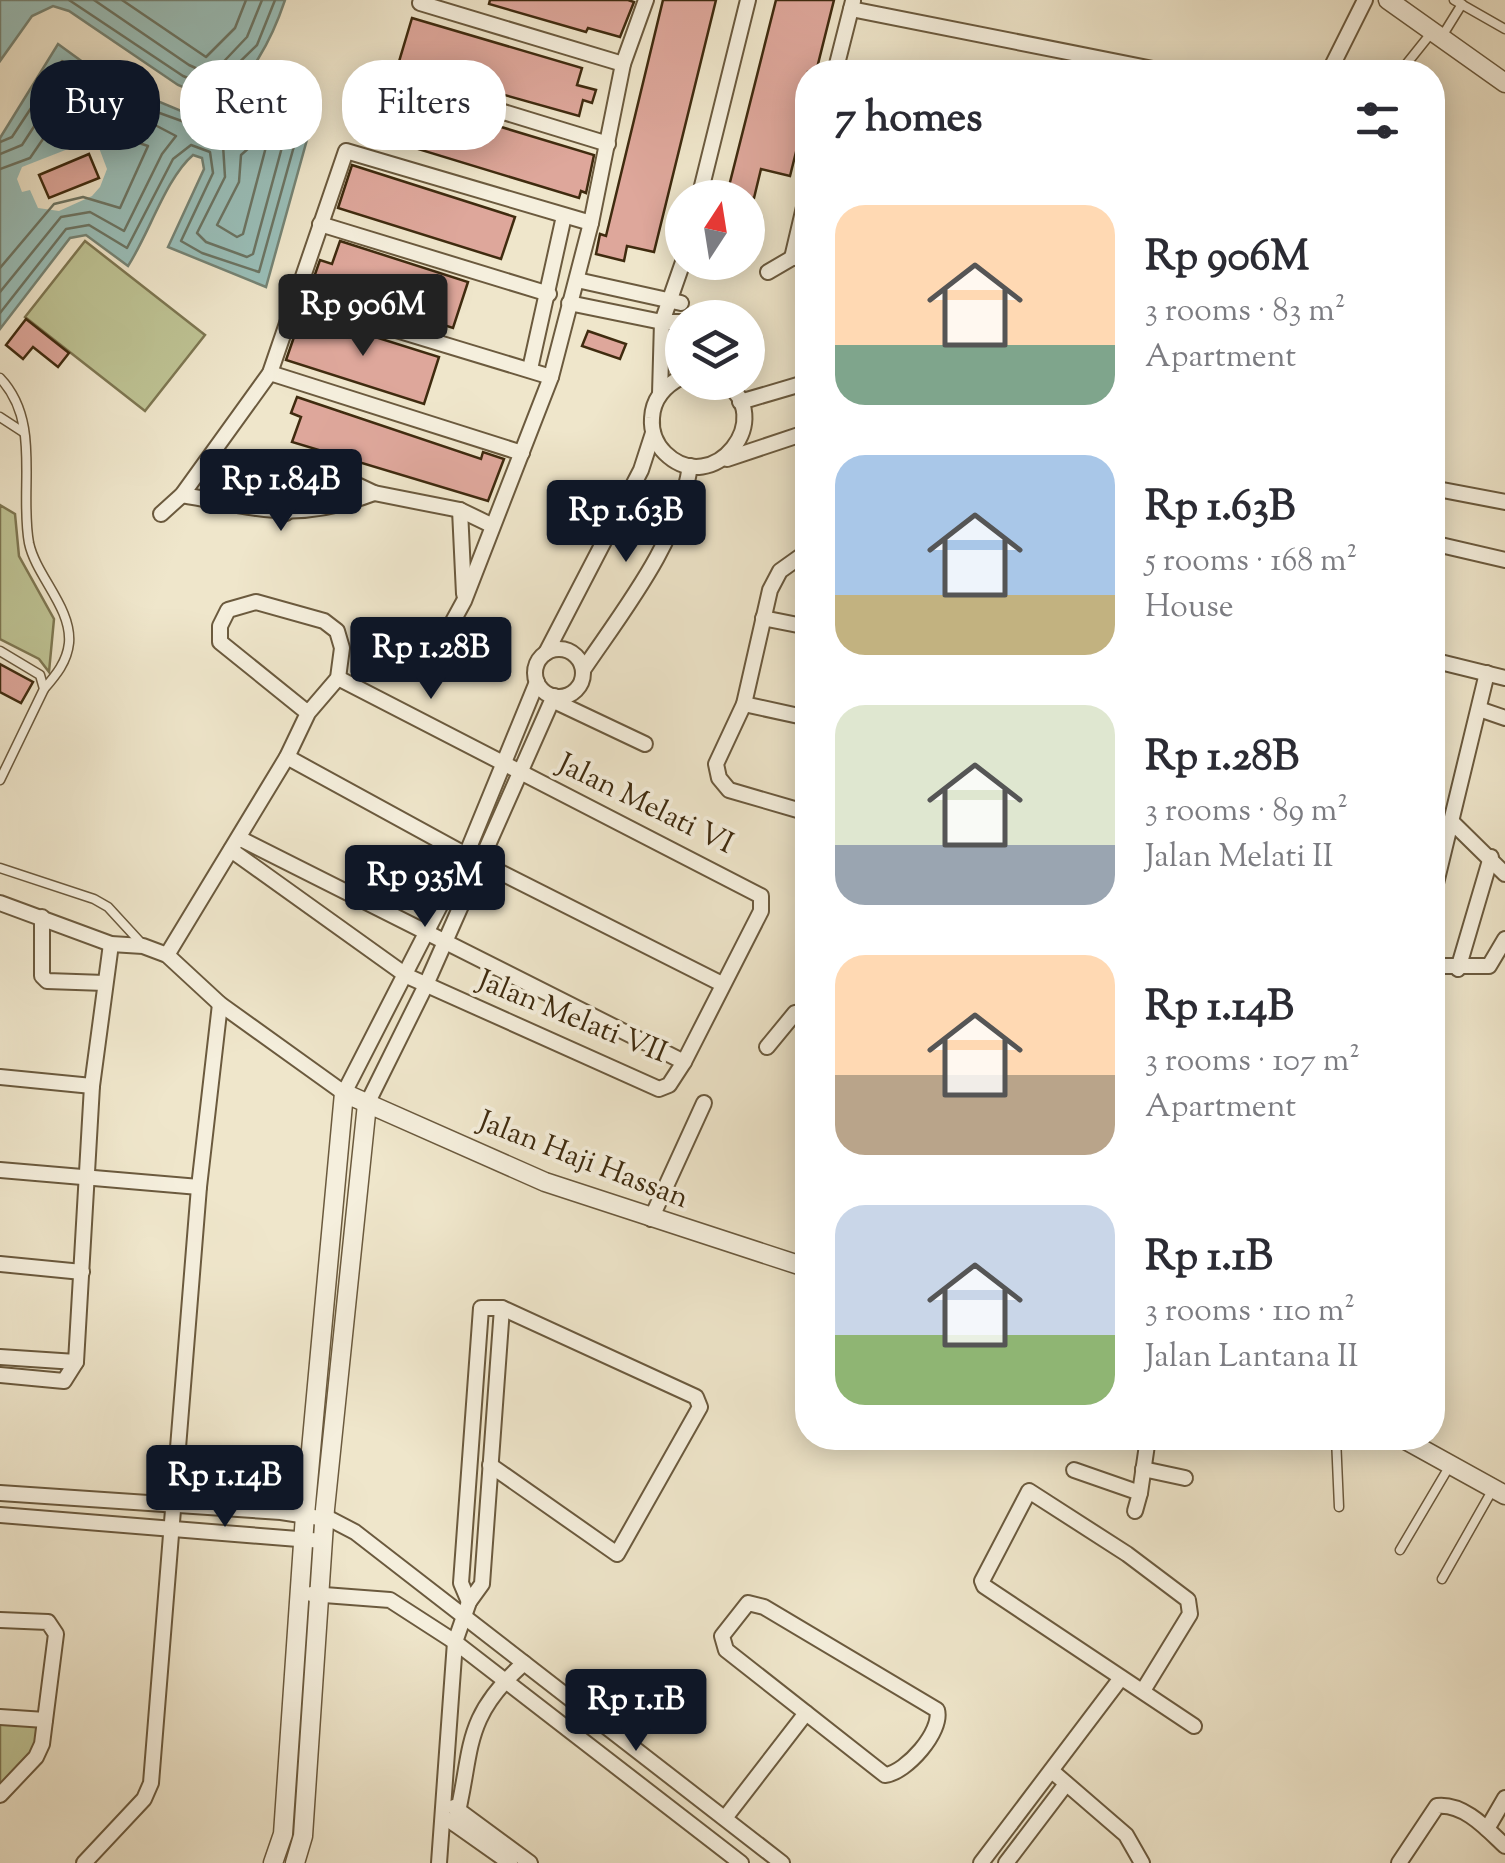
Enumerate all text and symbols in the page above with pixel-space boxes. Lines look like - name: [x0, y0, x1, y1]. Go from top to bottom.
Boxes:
- chip: Buy: [30, 60, 160, 150]
- chip: Rent: [180, 60, 322, 150]
- chip: Filters: [342, 60, 506, 150]
- text: 7 homes: [835, 90, 983, 150]
- icon: filters: [1350, 93, 1405, 148]
- north arrow: [665, 180, 765, 280]
- map controls: [665, 180, 765, 400]
- text: Rp 906M: [1145, 229, 1309, 289]
- icon: home: [915, 245, 1035, 365]
- pin: Rp 906M: [271, 274, 455, 359]
- text: Rp 906M: [300, 283, 426, 329]
- text: 3 rooms · 83 m²: [1145, 289, 1345, 335]
- button: layers: [665, 300, 765, 400]
- text: Apartment: [1145, 335, 1296, 381]
- pin: Rp 1.84B: [178, 449, 384, 534]
- text: Rp 1.84B: [222, 458, 340, 504]
- text: Rp 1.63B: [1145, 479, 1295, 539]
- pin: Rp 1.63B: [523, 480, 729, 565]
- text: Rp 1.63B: [569, 489, 683, 535]
- icon: home: [915, 495, 1035, 615]
- text: 5 rooms · 168 m²: [1145, 539, 1357, 585]
- text: House: [1145, 585, 1234, 631]
- pin: Rp 1.28B: [328, 617, 534, 702]
- text: Rp 1.28B: [372, 626, 490, 672]
- text: Rp 1.28B: [1145, 729, 1299, 789]
- street label: Jalan Melati VI: [548, 743, 740, 866]
- icon: home: [915, 745, 1035, 865]
- text: 3 rooms · 89 m²: [1145, 789, 1348, 835]
- text: Jalan Melati II: [1145, 835, 1333, 881]
- pin: Rp 935M: [333, 845, 517, 930]
- text: Rp 935M: [367, 854, 483, 900]
- street label: Jalan Melati VII: [469, 960, 673, 1076]
- text: Rp 1.14B: [1145, 979, 1294, 1039]
- icon: home: [915, 995, 1035, 1115]
- text: 3 rooms · 107 m²: [1145, 1039, 1360, 1085]
- text: Apartment: [1145, 1085, 1296, 1131]
- street label: Jalan Haji Hassan: [470, 1100, 695, 1221]
- text: Rp 1.1B: [1145, 1229, 1273, 1289]
- icon: home: [915, 1245, 1035, 1365]
- text: 3 rooms · 110 m²: [1145, 1289, 1355, 1335]
- text: Jalan Lantana II: [1145, 1335, 1358, 1381]
- pin: Rp 1.14B: [122, 1445, 328, 1530]
- text: Rp 1.14B: [168, 1454, 282, 1500]
- pin: Rp 1.1B: [544, 1669, 728, 1754]
- text: Rp 1.1B: [587, 1678, 685, 1724]

